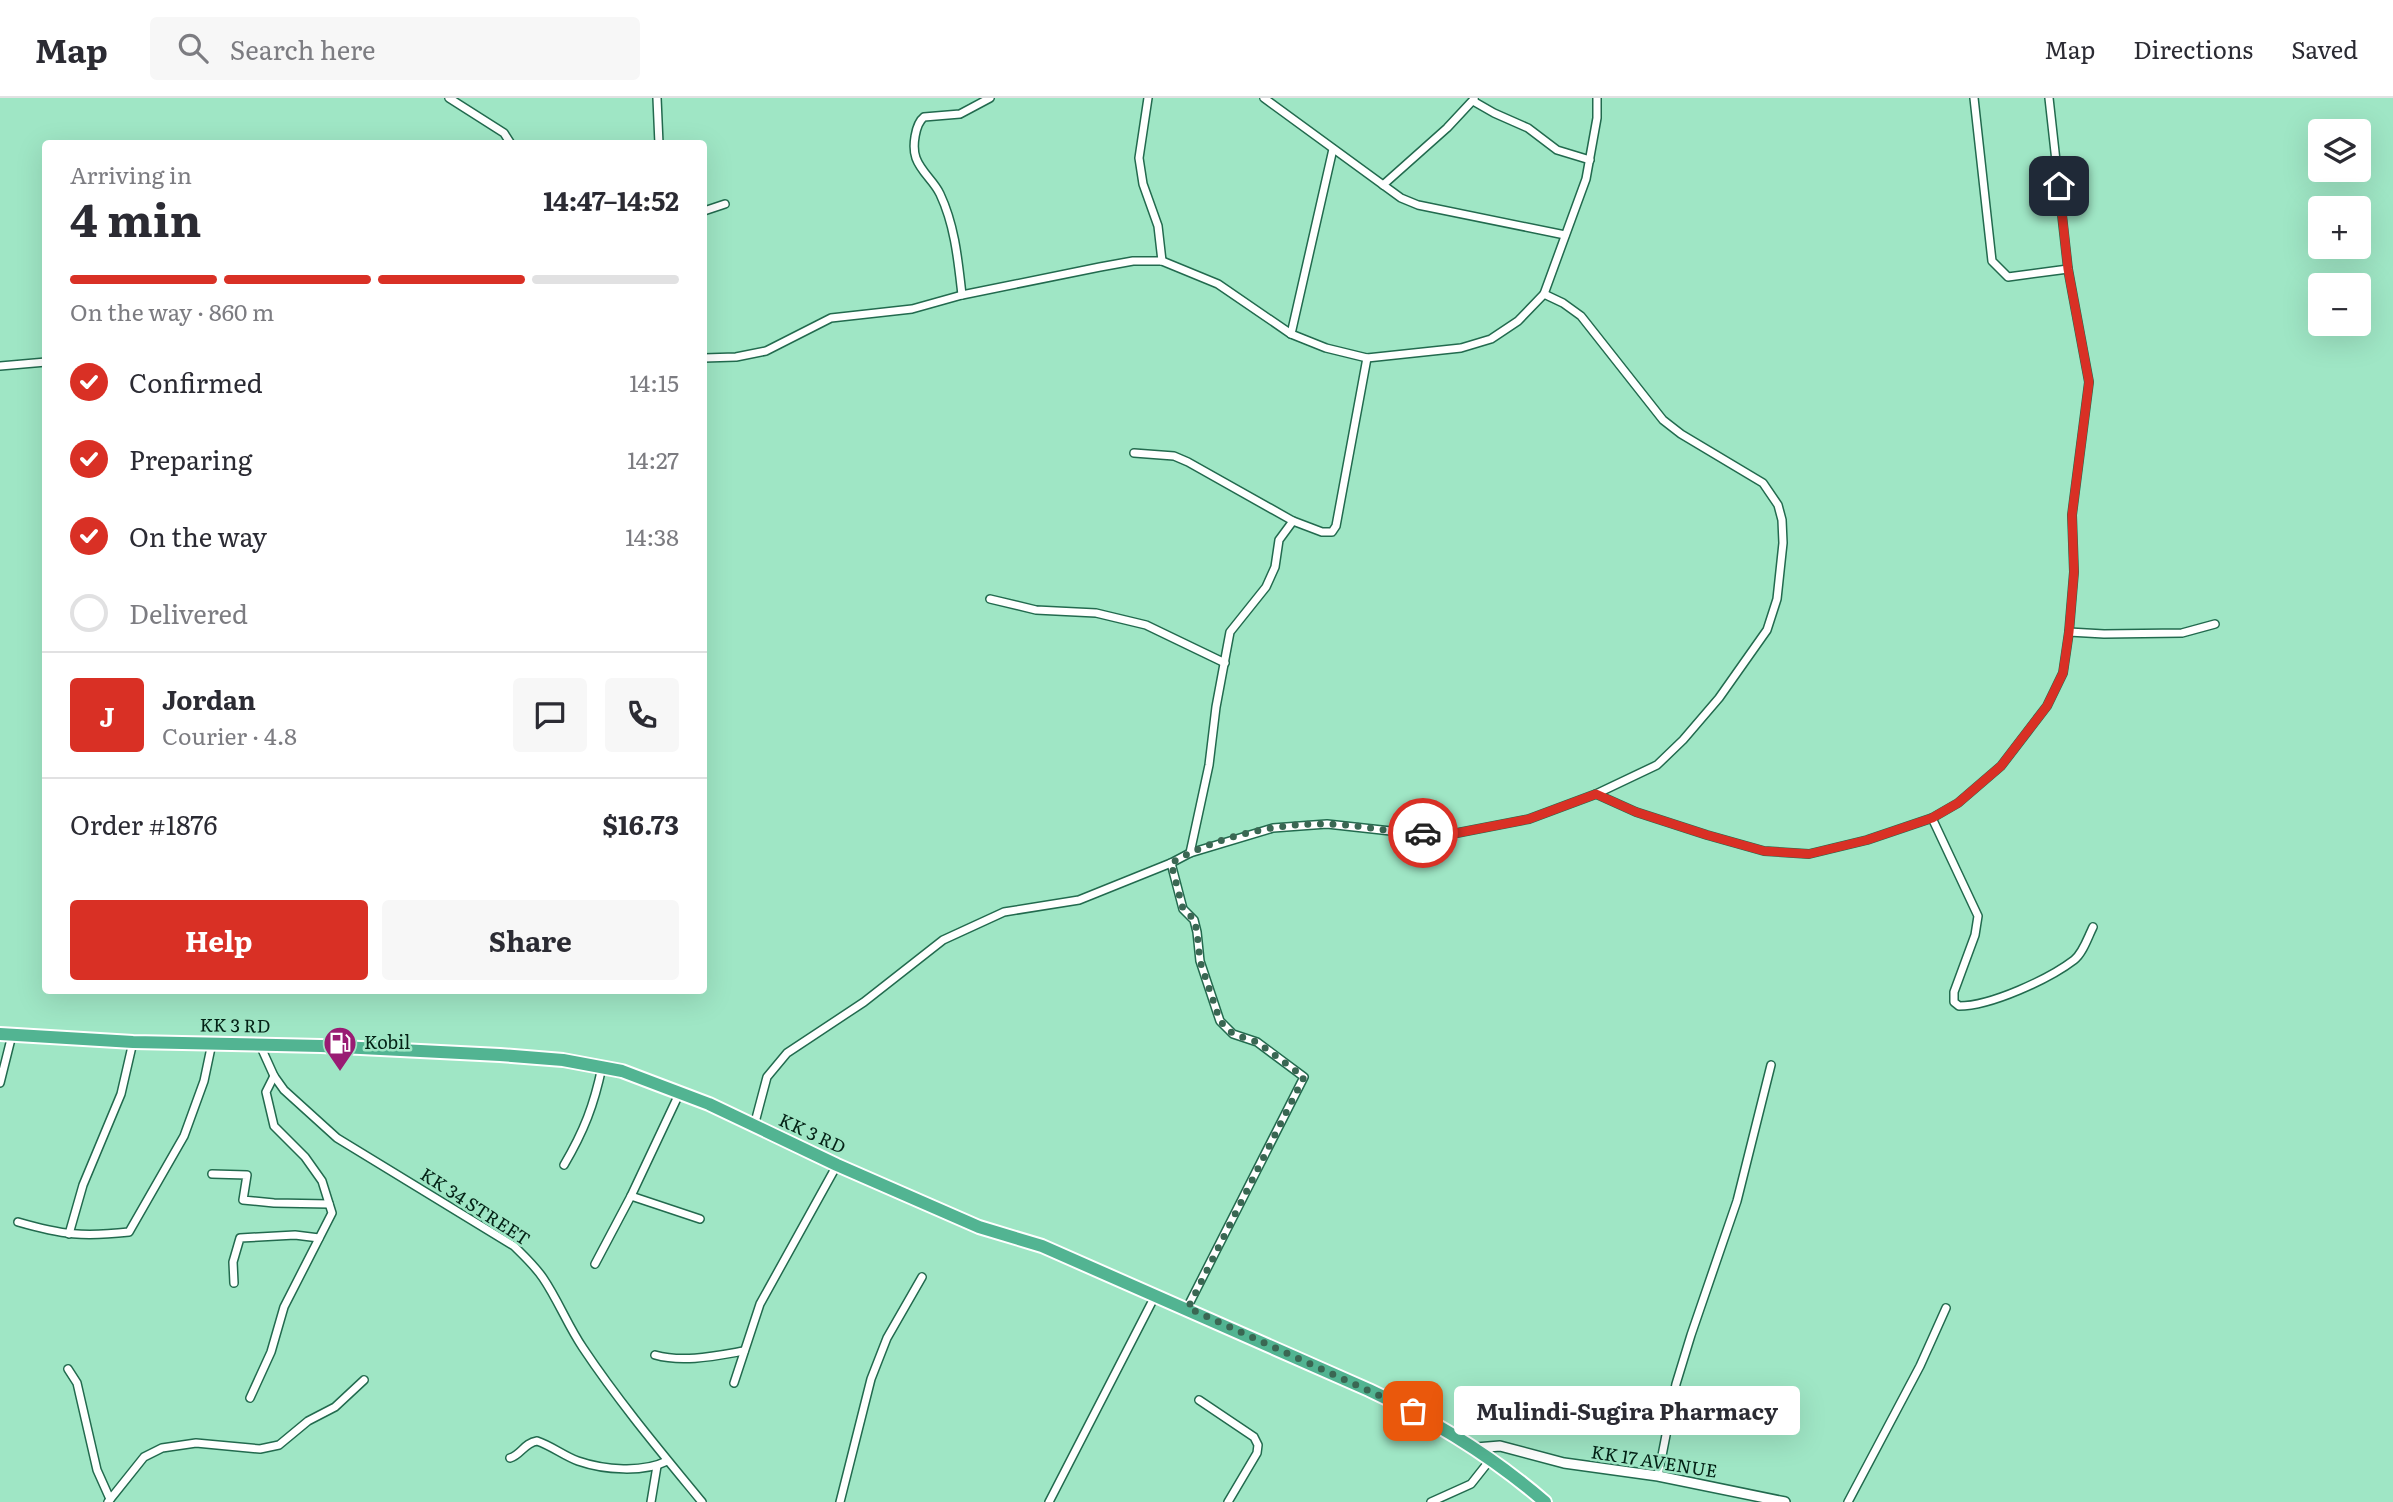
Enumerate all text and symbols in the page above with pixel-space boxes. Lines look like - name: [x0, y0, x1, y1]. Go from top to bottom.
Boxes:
- search box: [150, 17, 640, 80]
- text: Map: [35, 24, 108, 73]
- icon: search: [174, 29, 212, 67]
- text: Search here: [230, 29, 376, 68]
- text: Map: [2044, 31, 2095, 66]
- text: Directions: [2133, 31, 2253, 66]
- text: Saved: [2291, 31, 2358, 66]
- map controls: [2308, 119, 2371, 336]
- button: layers: [2308, 119, 2371, 182]
- pin: [2029, 156, 2089, 216]
- text: Arriving in: [70, 157, 192, 191]
- icon: home: [2040, 167, 2078, 205]
- text: 14:47–14:52: [543, 180, 679, 219]
- text: 4 min: [70, 183, 202, 251]
- button: +: [2308, 196, 2371, 259]
- button: −: [2308, 273, 2371, 336]
- text: On the way · 860 m: [70, 294, 274, 328]
- text: Confirmed: [129, 362, 263, 401]
- icon: check: [70, 363, 108, 401]
- text: 14:15: [629, 365, 679, 399]
- text: Preparing: [129, 439, 252, 478]
- icon: check: [70, 440, 108, 478]
- text: 14:27: [627, 442, 679, 476]
- text: On the way: [129, 516, 267, 555]
- icon: check: [70, 517, 108, 555]
- text: 14:38: [625, 519, 679, 553]
- text: Delivered: [129, 593, 248, 632]
- button: chat: [513, 678, 587, 752]
- button: phone: [605, 678, 679, 752]
- text: Jordan: [162, 679, 256, 718]
- text: J: [100, 696, 114, 735]
- text: Courier · 4.8: [162, 718, 297, 752]
- courier: [1388, 798, 1458, 868]
- text: Order #1876: [70, 804, 218, 843]
- text: $16.73: [602, 804, 679, 843]
- icon: car: [1404, 814, 1442, 852]
- button: Help: [70, 900, 368, 980]
- button: Share: [382, 900, 679, 980]
- street label: KK 3 RD: [199, 1010, 271, 1039]
- fuel station icon: Kobil: [321, 1024, 359, 1073]
- place label: Kobil: [364, 1028, 410, 1055]
- street label: KK 3 RD: [775, 1105, 850, 1160]
- street label: KK 34 STREET: [415, 1160, 536, 1251]
- pin: [1383, 1381, 1443, 1441]
- callout: Mulindi-Sugira Pharmacy: [1455, 1386, 1802, 1436]
- icon: bag: [1394, 1392, 1432, 1430]
- text: Mulindi-Sugira Pharmacy: [1476, 1393, 1778, 1427]
- street label: KK 17 AVENUE: [1589, 1437, 1719, 1484]

